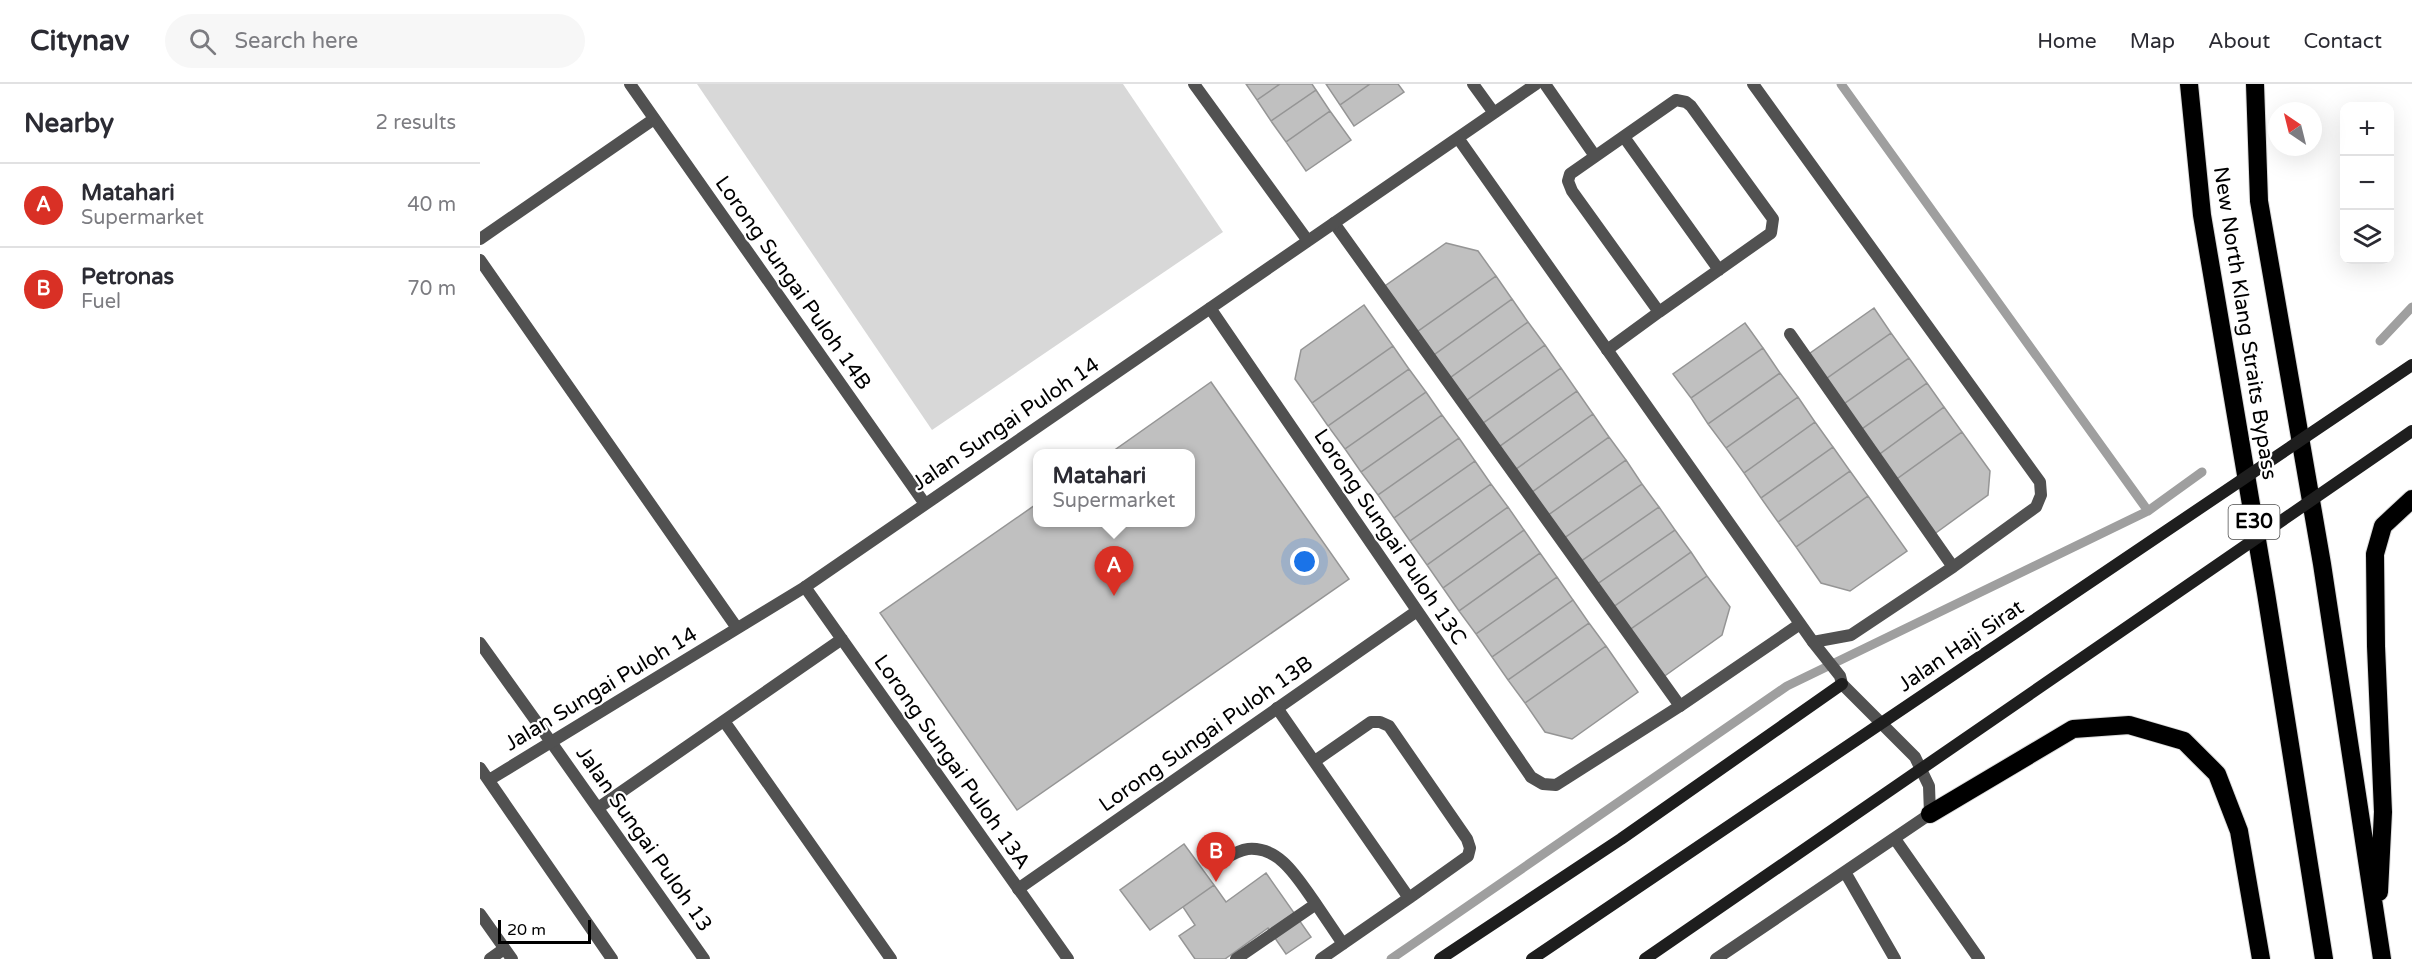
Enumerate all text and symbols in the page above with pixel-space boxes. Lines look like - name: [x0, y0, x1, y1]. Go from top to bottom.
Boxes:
- search box: [165, 14, 585, 68]
- text: Citynav: [30, 24, 129, 58]
- icon: search: [186, 25, 219, 58]
- text: Search here: [234, 28, 358, 54]
- text: Home: [2037, 29, 2097, 54]
- text: Map: [2130, 29, 2175, 54]
- text: About: [2208, 29, 2270, 54]
- text: Contact: [2303, 29, 2382, 54]
- north arrow: [2268, 102, 2322, 156]
- map controls: [2340, 102, 2394, 264]
- button: +: [2340, 102, 2394, 156]
- text: Nearby: [24, 108, 114, 139]
- text: 2 results: [376, 111, 456, 135]
- button: −: [2340, 156, 2394, 210]
- street label: New North Klang Straits Bypass: [2208, 165, 2282, 481]
- street label: Lorong Sungai Puloh 14B: [710, 171, 876, 395]
- text: Matahari: [81, 180, 175, 206]
- text: A: [36, 193, 51, 217]
- text: 40 m: [407, 193, 456, 217]
- text: Supermarket: [81, 206, 204, 230]
- button: layers: [2340, 210, 2394, 264]
- text: Petronas: [81, 264, 174, 290]
- text: B: [37, 277, 50, 301]
- text: 70 m: [407, 277, 456, 301]
- text: Fuel: [81, 290, 121, 314]
- street label: Jalan Sungai Puloh 14: [908, 352, 1104, 496]
- street label: Lorong Sungai Puloh 13C: [1308, 424, 1472, 650]
- popup: [1033, 449, 1195, 527]
- text: Matahari: [1053, 463, 1146, 489]
- text: Supermarket: [1053, 489, 1175, 513]
- road number: E30: [2228, 505, 2280, 539]
- pin: A: [1094, 546, 1134, 596]
- your location: [1290, 547, 1319, 576]
- street label: Jalan Haji Sirat: [1893, 595, 2029, 697]
- street label: Jalan Sungai Puloh 14: [500, 622, 702, 756]
- street label: Lorong Sungai Puloh 13A: [868, 650, 1036, 874]
- street label: Lorong Sungai Puloh 13B: [1094, 651, 1318, 817]
- street label: Jalan Sungai Puloh 13: [571, 742, 717, 936]
- pin: B: [1196, 832, 1236, 882]
- scale bar: [498, 917, 591, 944]
- text: 20 m: [507, 920, 546, 940]

